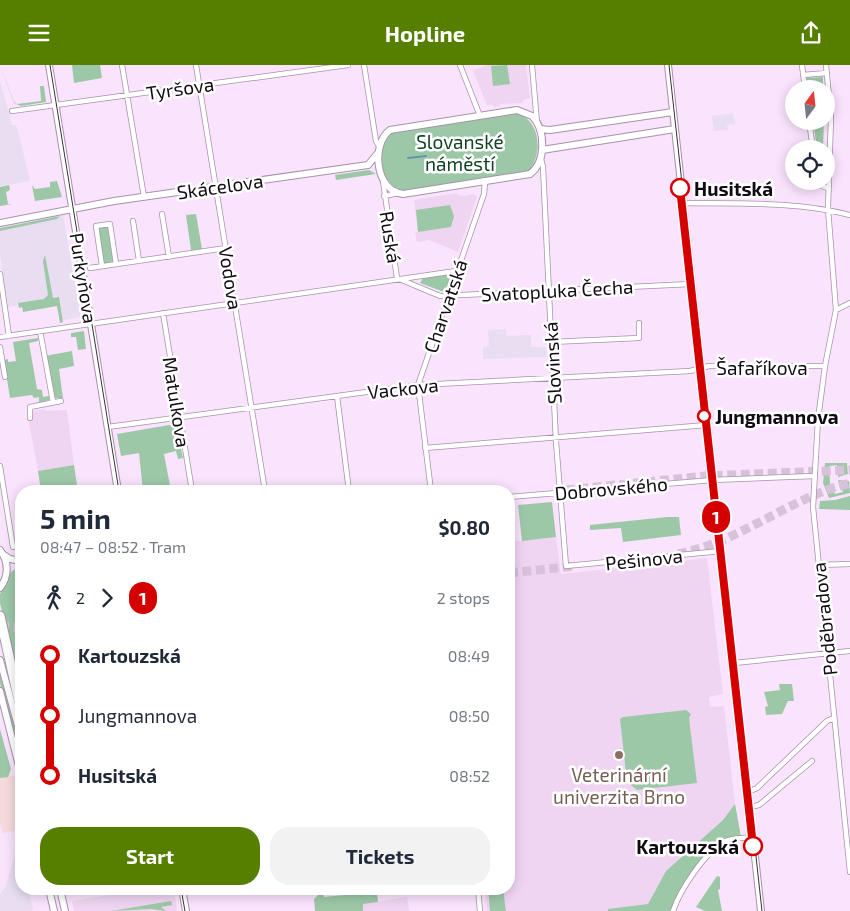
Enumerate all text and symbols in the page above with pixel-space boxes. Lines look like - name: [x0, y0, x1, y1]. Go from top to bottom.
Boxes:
- icon: menu: [25, 19, 53, 47]
- icon: share: [797, 19, 825, 47]
- text: Hopline: [385, 20, 465, 46]
- street label: Tyršova: [145, 72, 215, 104]
- north arrow: [785, 80, 835, 130]
- map controls: [785, 80, 835, 190]
- park label: Slovanské náměstí: [416, 130, 504, 175]
- button: locate: [785, 140, 835, 190]
- street label: Skácelova: [175, 169, 265, 203]
- place label: Husitská: [694, 177, 773, 200]
- marker: Husitská: [670, 178, 690, 198]
- street label: Ruská: [376, 209, 406, 265]
- street label: Purkyňova: [65, 231, 103, 325]
- street label: Vodova: [215, 245, 247, 311]
- street label: Charvatská: [418, 256, 472, 356]
- street label: Svatopluka Čecha: [480, 275, 634, 305]
- street label: Slovinská: [538, 321, 566, 405]
- street label: Matulkova: [159, 355, 195, 449]
- street label: Šafaříkova: [716, 356, 808, 379]
- street label: Vackova: [366, 373, 440, 403]
- place label: Jungmannova: [715, 405, 839, 428]
- marker: Jungmannova: [697, 409, 711, 423]
- street label: Dobrovského: [553, 472, 669, 504]
- text: 5 min: [40, 501, 111, 535]
- line badge: 1: [700, 501, 732, 533]
- text: 1: [712, 506, 720, 528]
- text: $0.80: [439, 516, 490, 539]
- text: 08:47 – 08:52 · Tram: [40, 537, 186, 556]
- street label: Pešinova: [604, 543, 684, 575]
- street label: Poděbradova: [807, 561, 841, 677]
- icon: walk: [40, 584, 68, 612]
- icon: forward: [93, 584, 121, 612]
- text: 1: [139, 587, 147, 609]
- text: 2: [76, 588, 85, 607]
- text: 2 stops: [437, 588, 490, 607]
- text: Kartouzská: [78, 644, 181, 667]
- text: 08:49: [448, 646, 490, 665]
- text: Jungmannova: [78, 704, 197, 727]
- text: 08:50: [449, 706, 490, 725]
- marker: Veterinární univerzita Brno: [613, 749, 625, 761]
- place label: Veterinární univerzita Brno: [553, 763, 685, 808]
- text: Husitská: [78, 764, 157, 787]
- text: 08:52: [449, 766, 490, 785]
- button: Start: [40, 827, 260, 885]
- button: Tickets: [270, 827, 490, 885]
- place label: Kartouzská: [636, 835, 739, 858]
- marker: Kartouzská: [743, 836, 763, 856]

